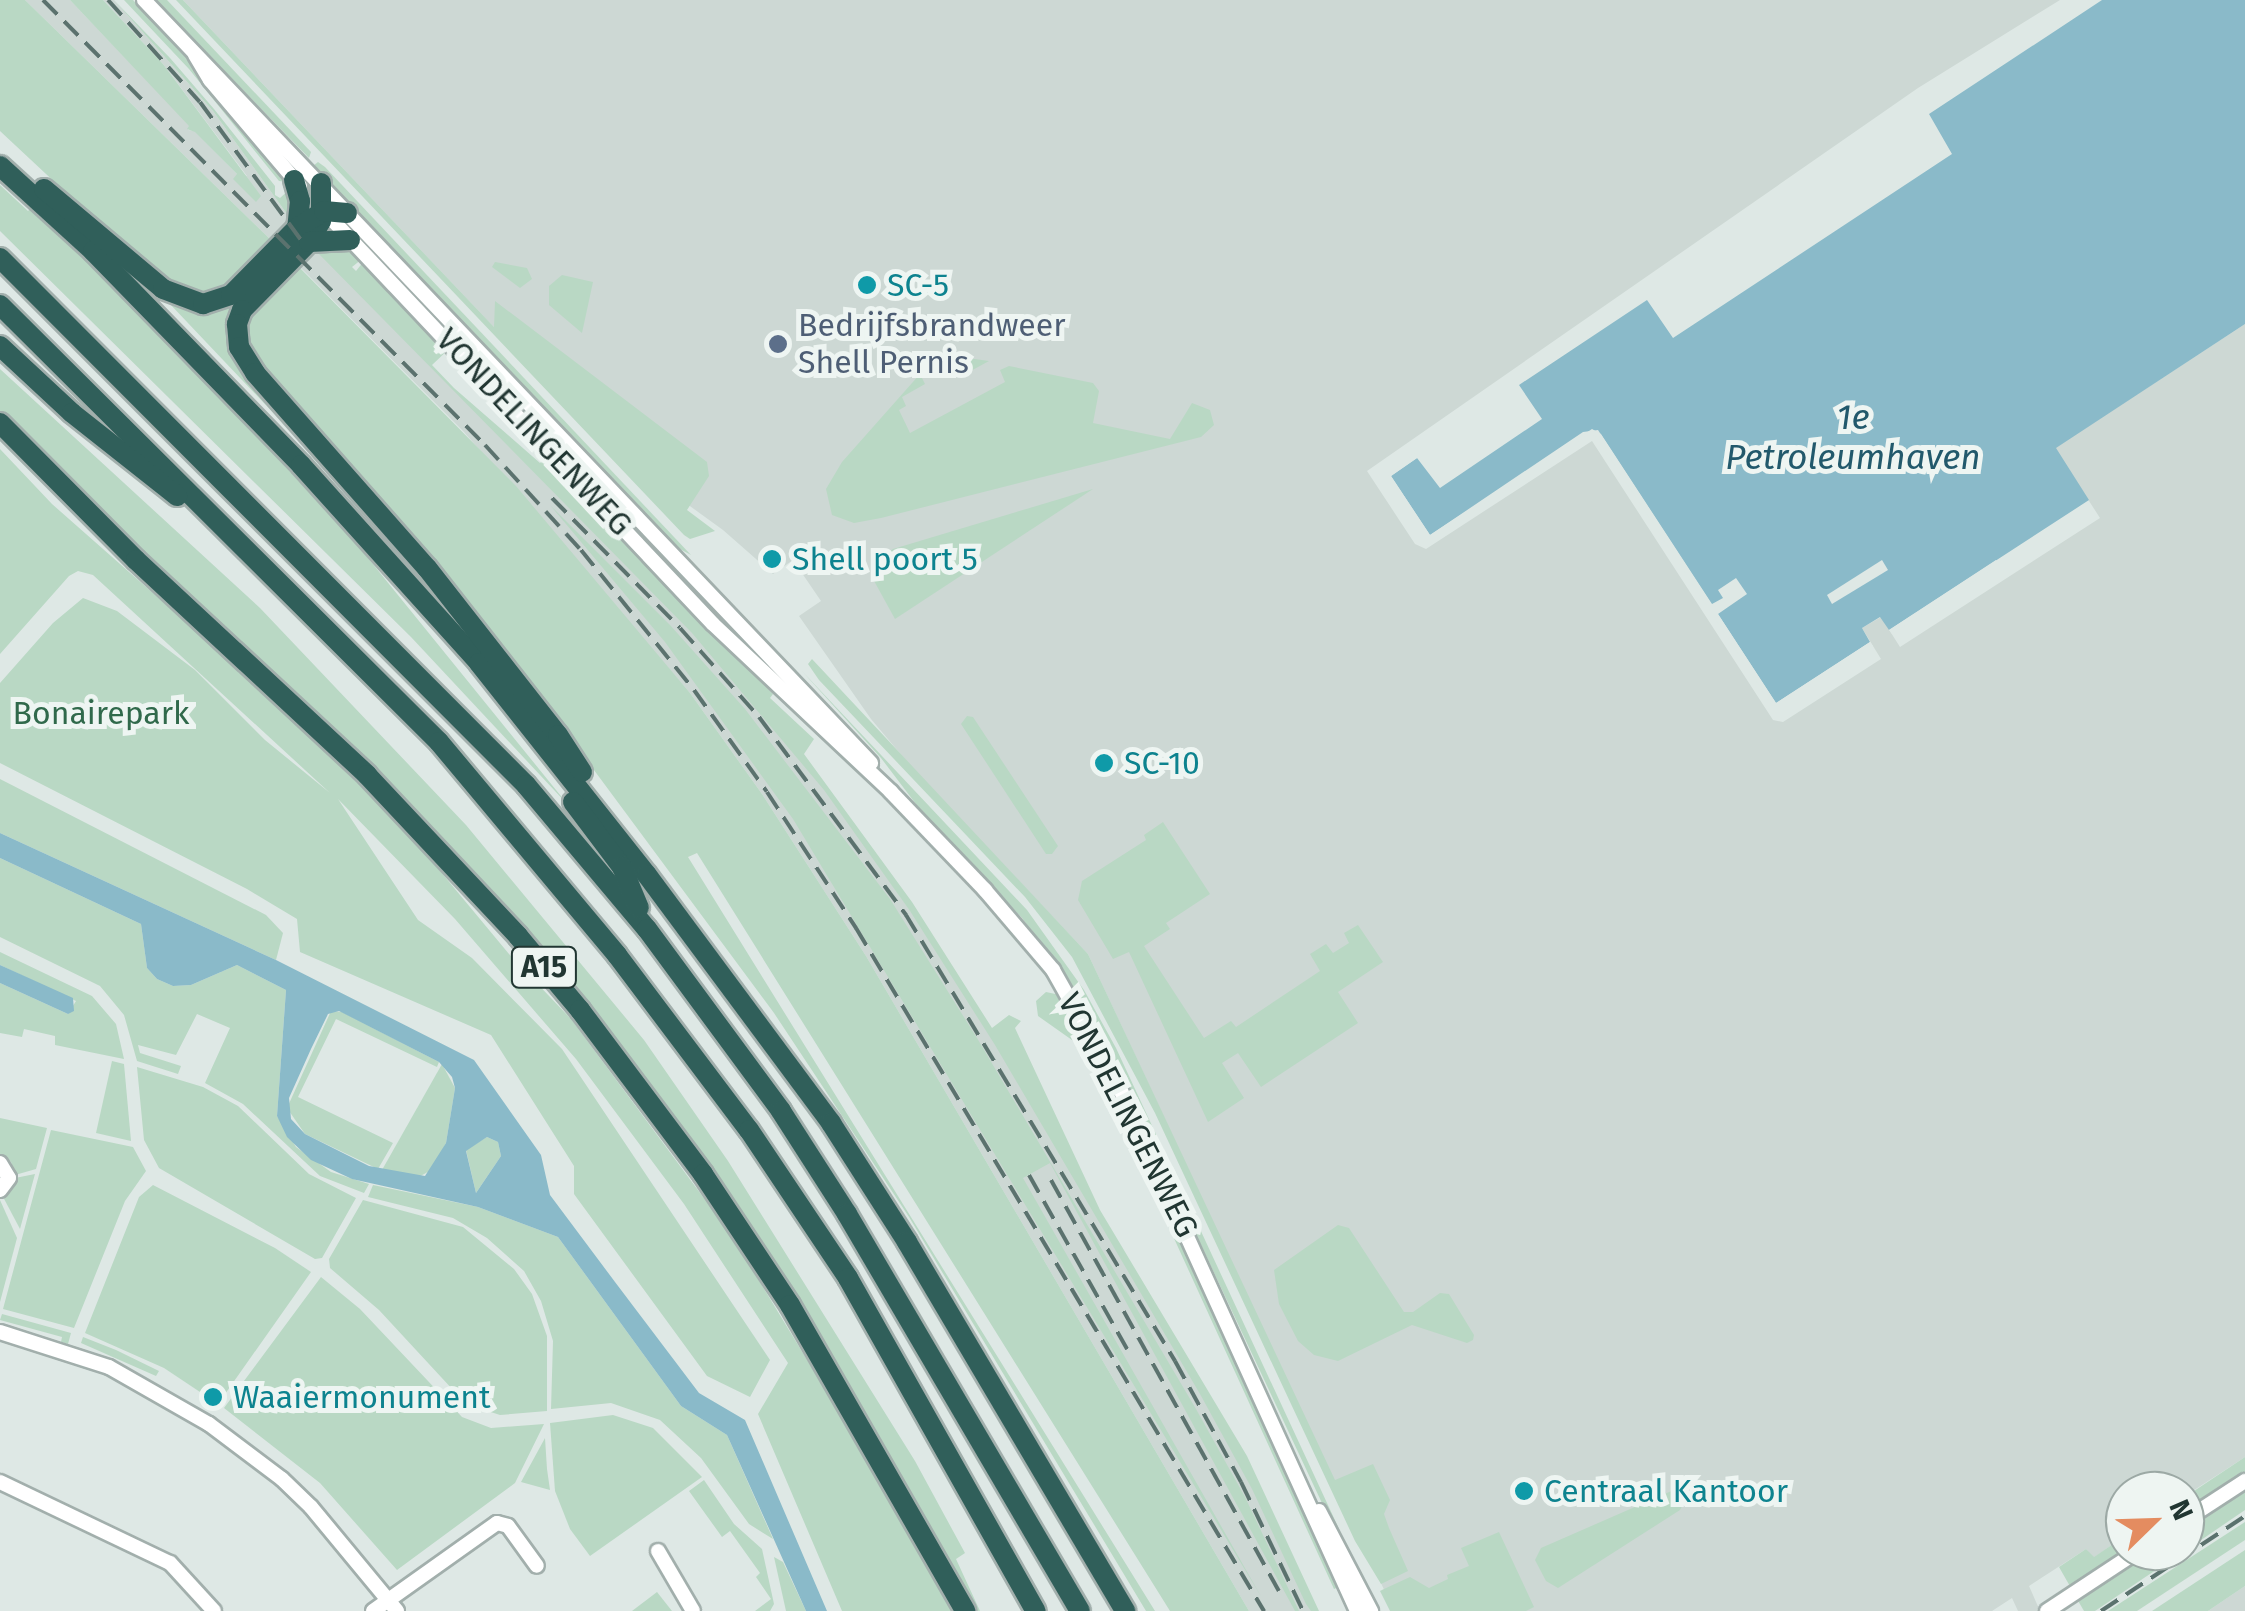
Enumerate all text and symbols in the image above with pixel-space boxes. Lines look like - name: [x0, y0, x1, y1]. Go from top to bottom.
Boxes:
- place label: SC-5: [887, 266, 949, 304]
- marker: SC-5: [856, 274, 878, 296]
- place label: Bedrijfsbrandweer Shell Pernis: [798, 307, 1066, 382]
- street label: VONDELINGENWEG: [428, 320, 640, 544]
- marker: Bedrijfsbrandweer Shell Pernis: [767, 333, 789, 355]
- water label: 1e Petroleumhaven: [1725, 396, 1981, 478]
- place label: Shell poort 5: [792, 540, 978, 578]
- marker: Shell poort 5: [761, 548, 783, 570]
- park label: Bonairepark: [13, 694, 189, 732]
- place label: SC-10: [1124, 744, 1200, 782]
- marker: SC-10: [1093, 752, 1115, 774]
- road number: A15: [509, 942, 579, 992]
- street label: VONDELINGENWEG: [1050, 986, 1206, 1244]
- place label: Waaiermonument: [233, 1378, 491, 1416]
- marker: Waaiermonument: [202, 1386, 224, 1408]
- north arrow: [2105, 1471, 2205, 1571]
- place label: Centraal Kantoor: [1544, 1472, 1788, 1510]
- marker: Centraal Kantoor: [1513, 1480, 1535, 1502]
- text: N: [2162, 1495, 2200, 1525]

